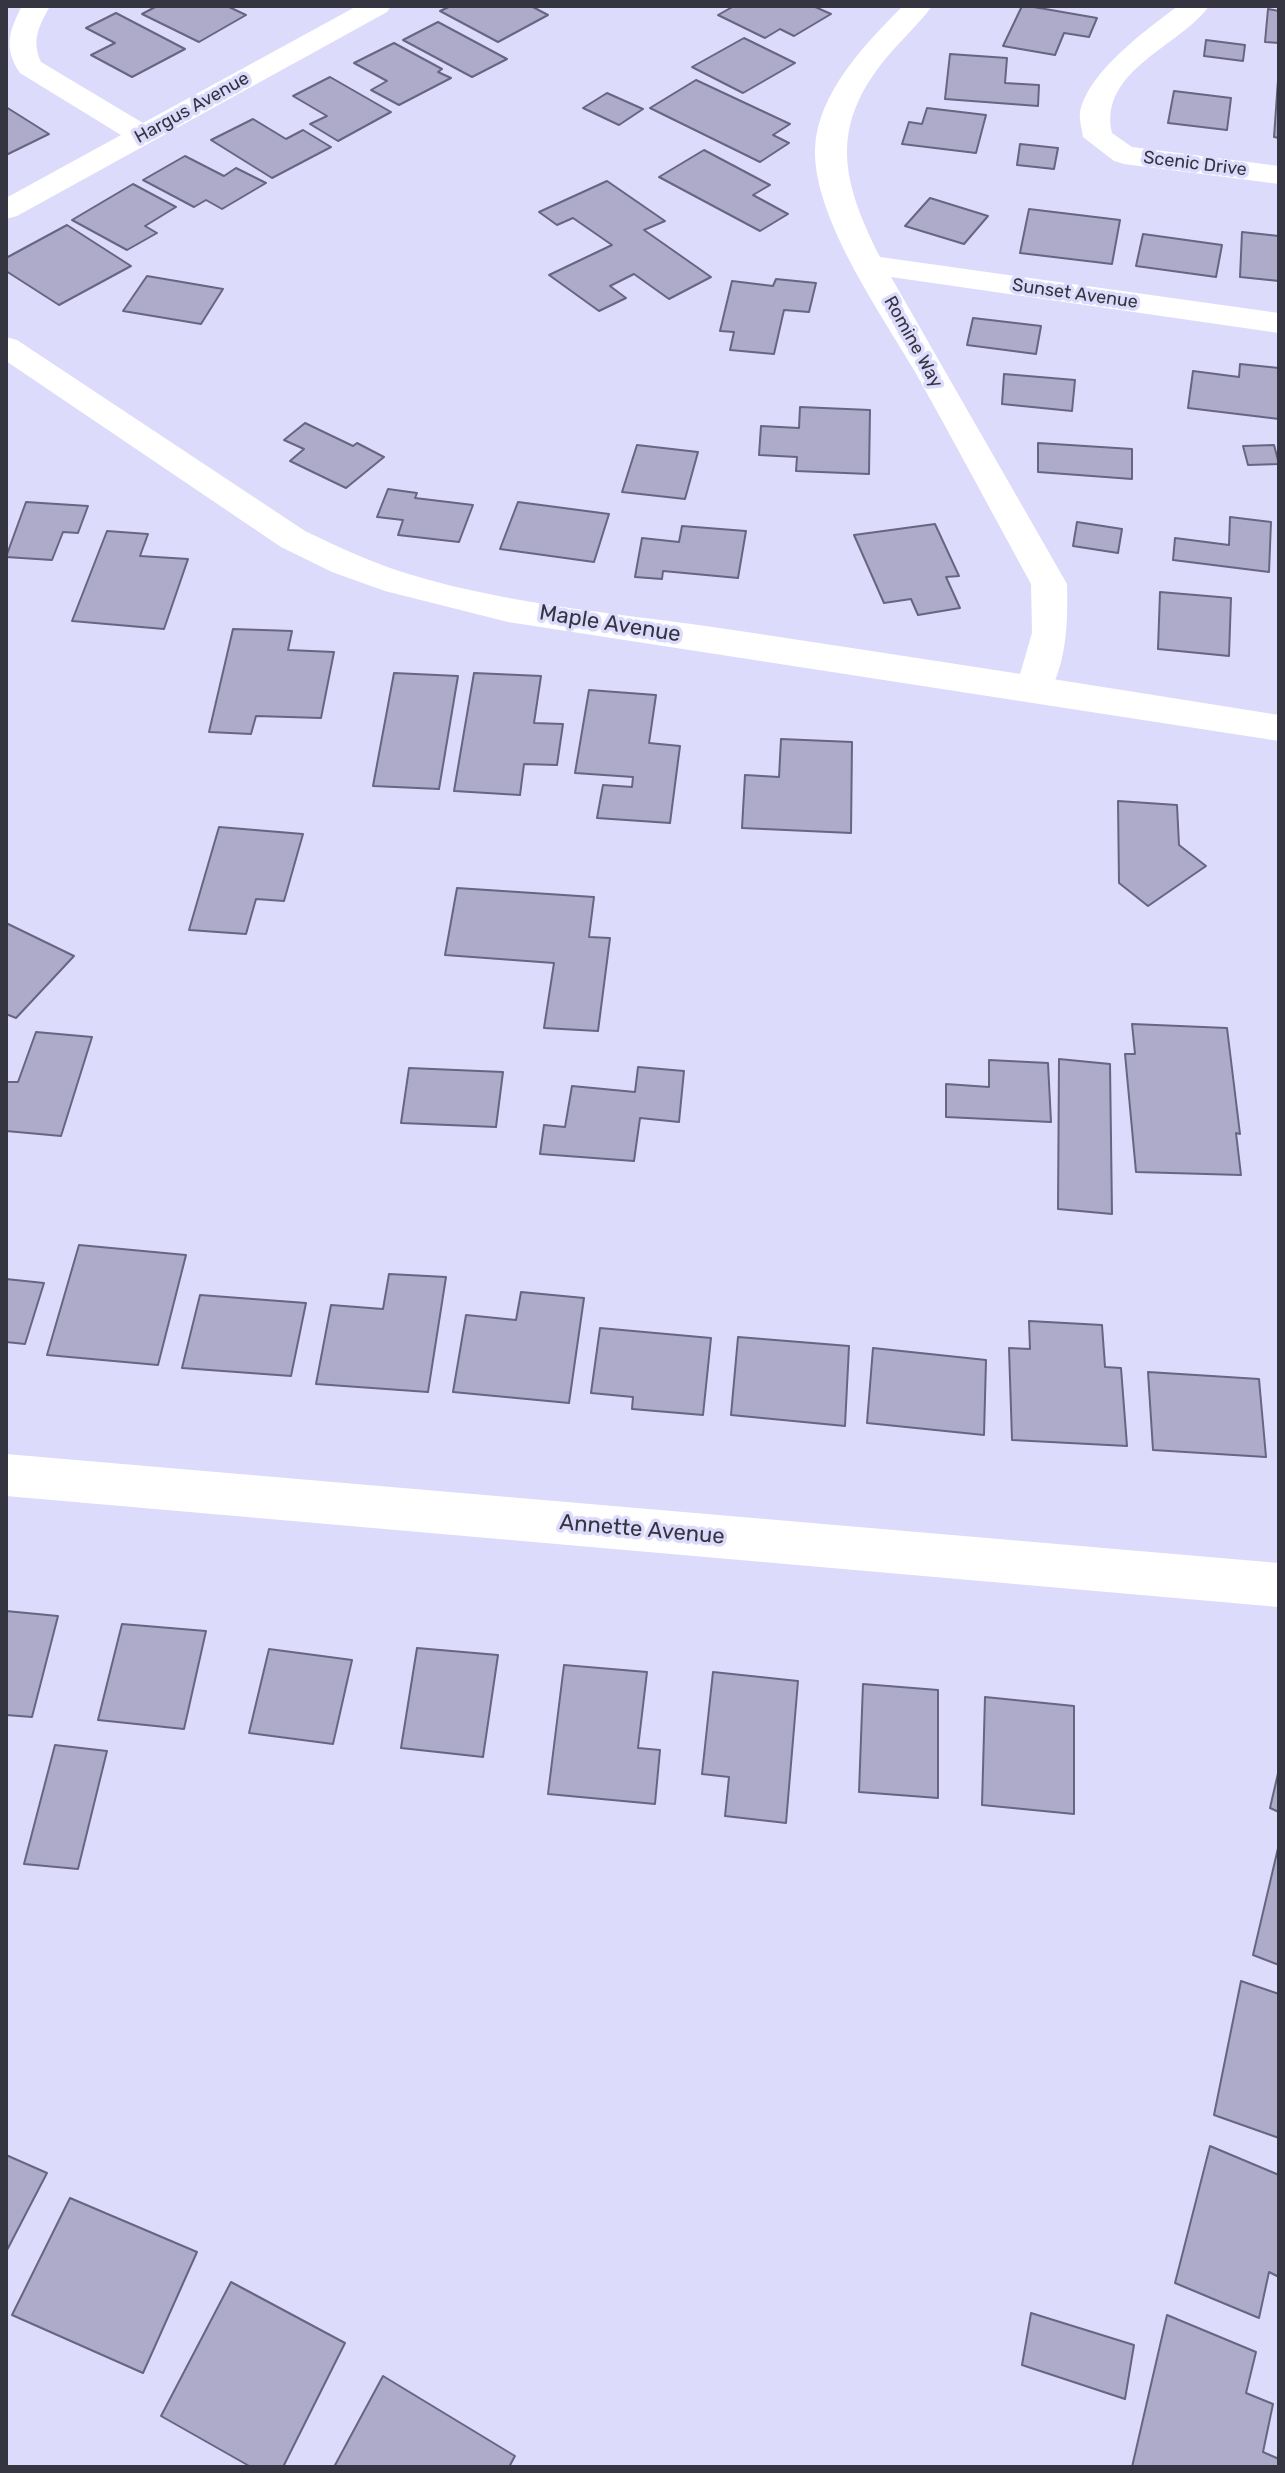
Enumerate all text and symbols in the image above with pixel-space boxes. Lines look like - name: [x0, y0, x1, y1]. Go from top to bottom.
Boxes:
- street label: Hargus Avenue: [131, 68, 253, 148]
- street label: Scenic Drive: [1142, 147, 1248, 181]
- street label: Sunset Avenue: [1011, 274, 1139, 314]
- street label: Romine Way: [879, 292, 947, 392]
- street label: Maple Avenue: [537, 600, 683, 648]
- street label: Annette Avenue: [558, 1510, 726, 1550]

